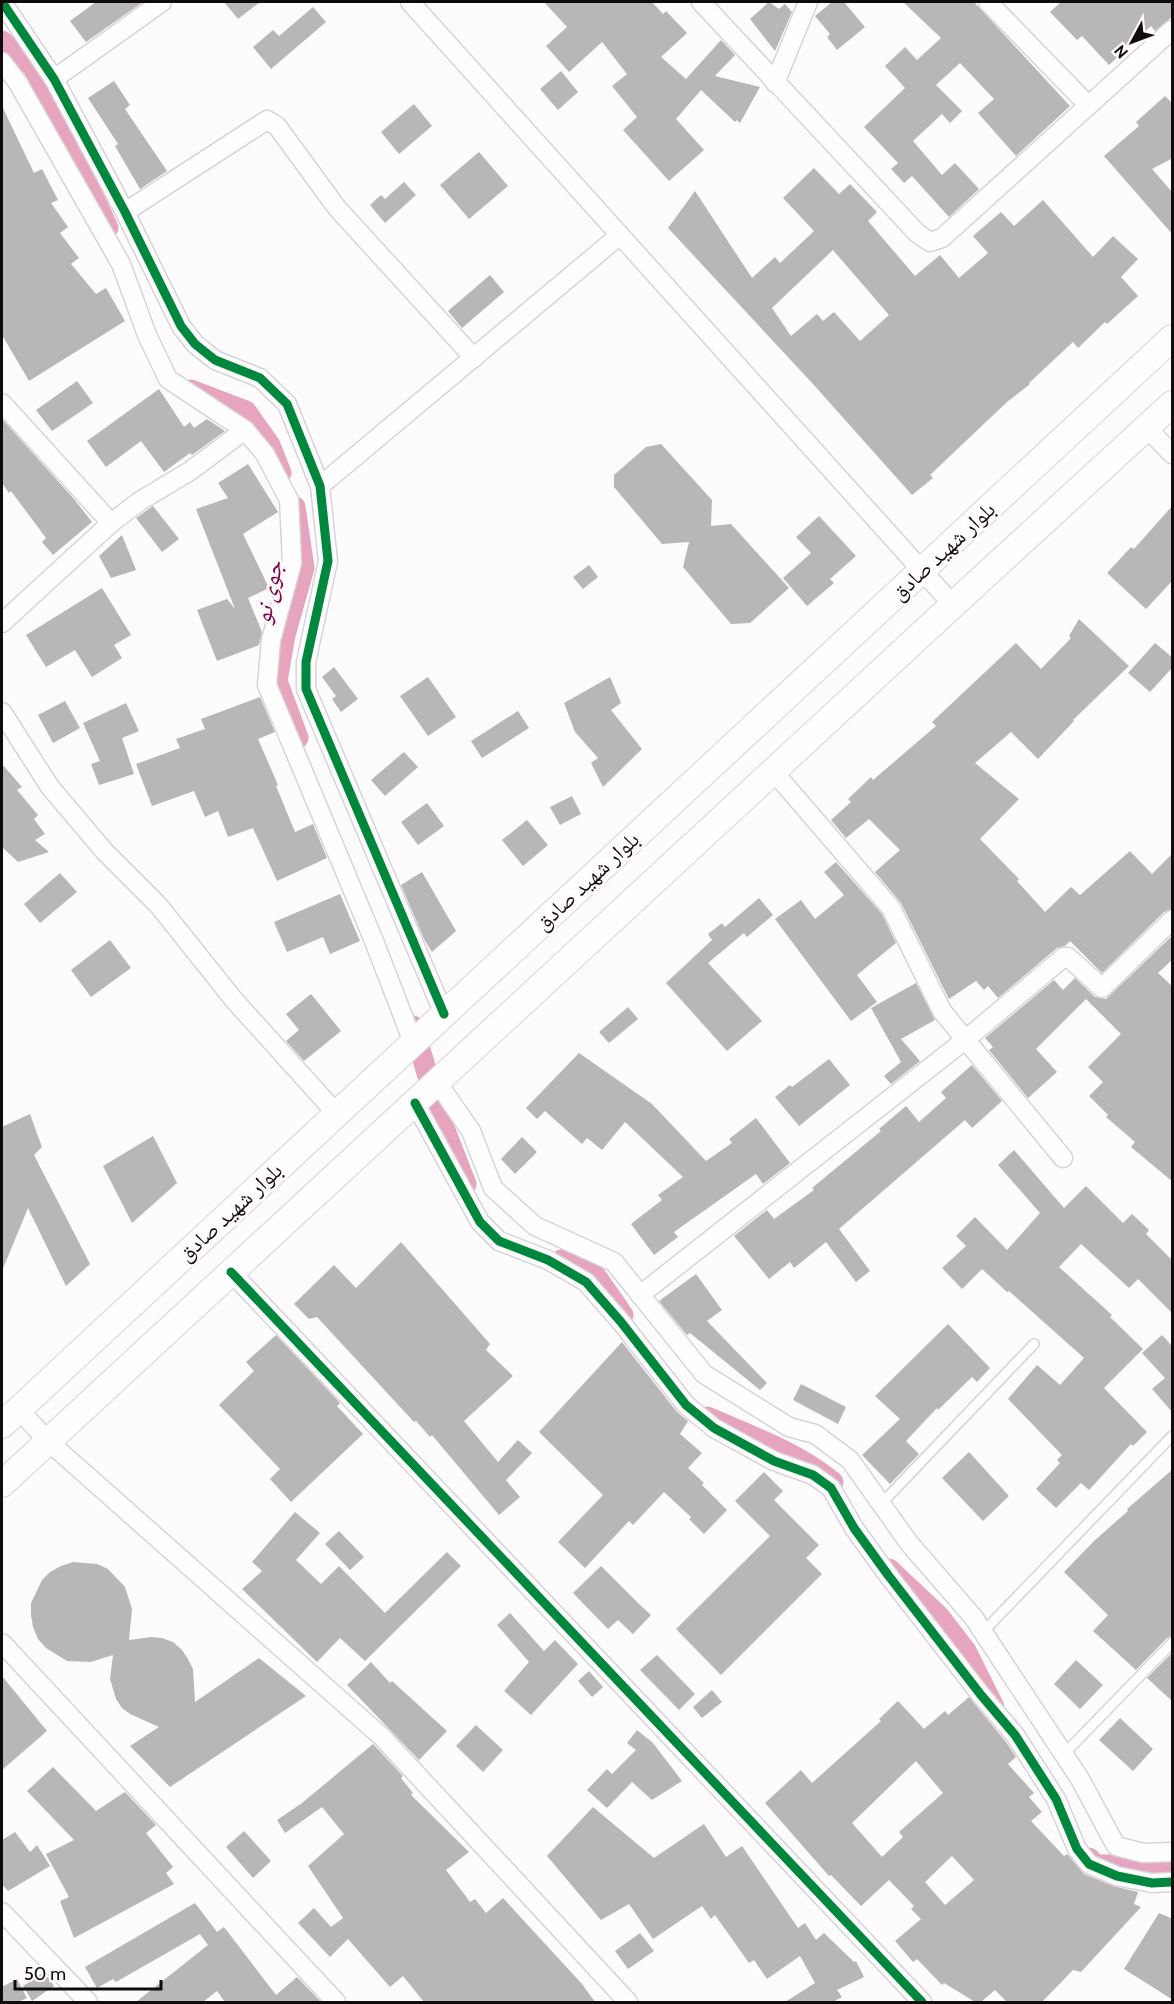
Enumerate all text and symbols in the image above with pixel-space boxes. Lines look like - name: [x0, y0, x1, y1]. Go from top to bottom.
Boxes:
- north arrow: [1102, 12, 1162, 72]
- text: N: [1110, 41, 1132, 62]
- street label: بلوار شهید صادق: [885, 496, 1001, 606]
- water label: جوی نو: [247, 557, 290, 628]
- street label: بلوار شهید صادق: [529, 826, 645, 936]
- street label: بلوار شهید صادق: [172, 1157, 288, 1267]
- scale bar: [15, 1953, 160, 1991]
- text: 50 m: [24, 1963, 66, 1985]

